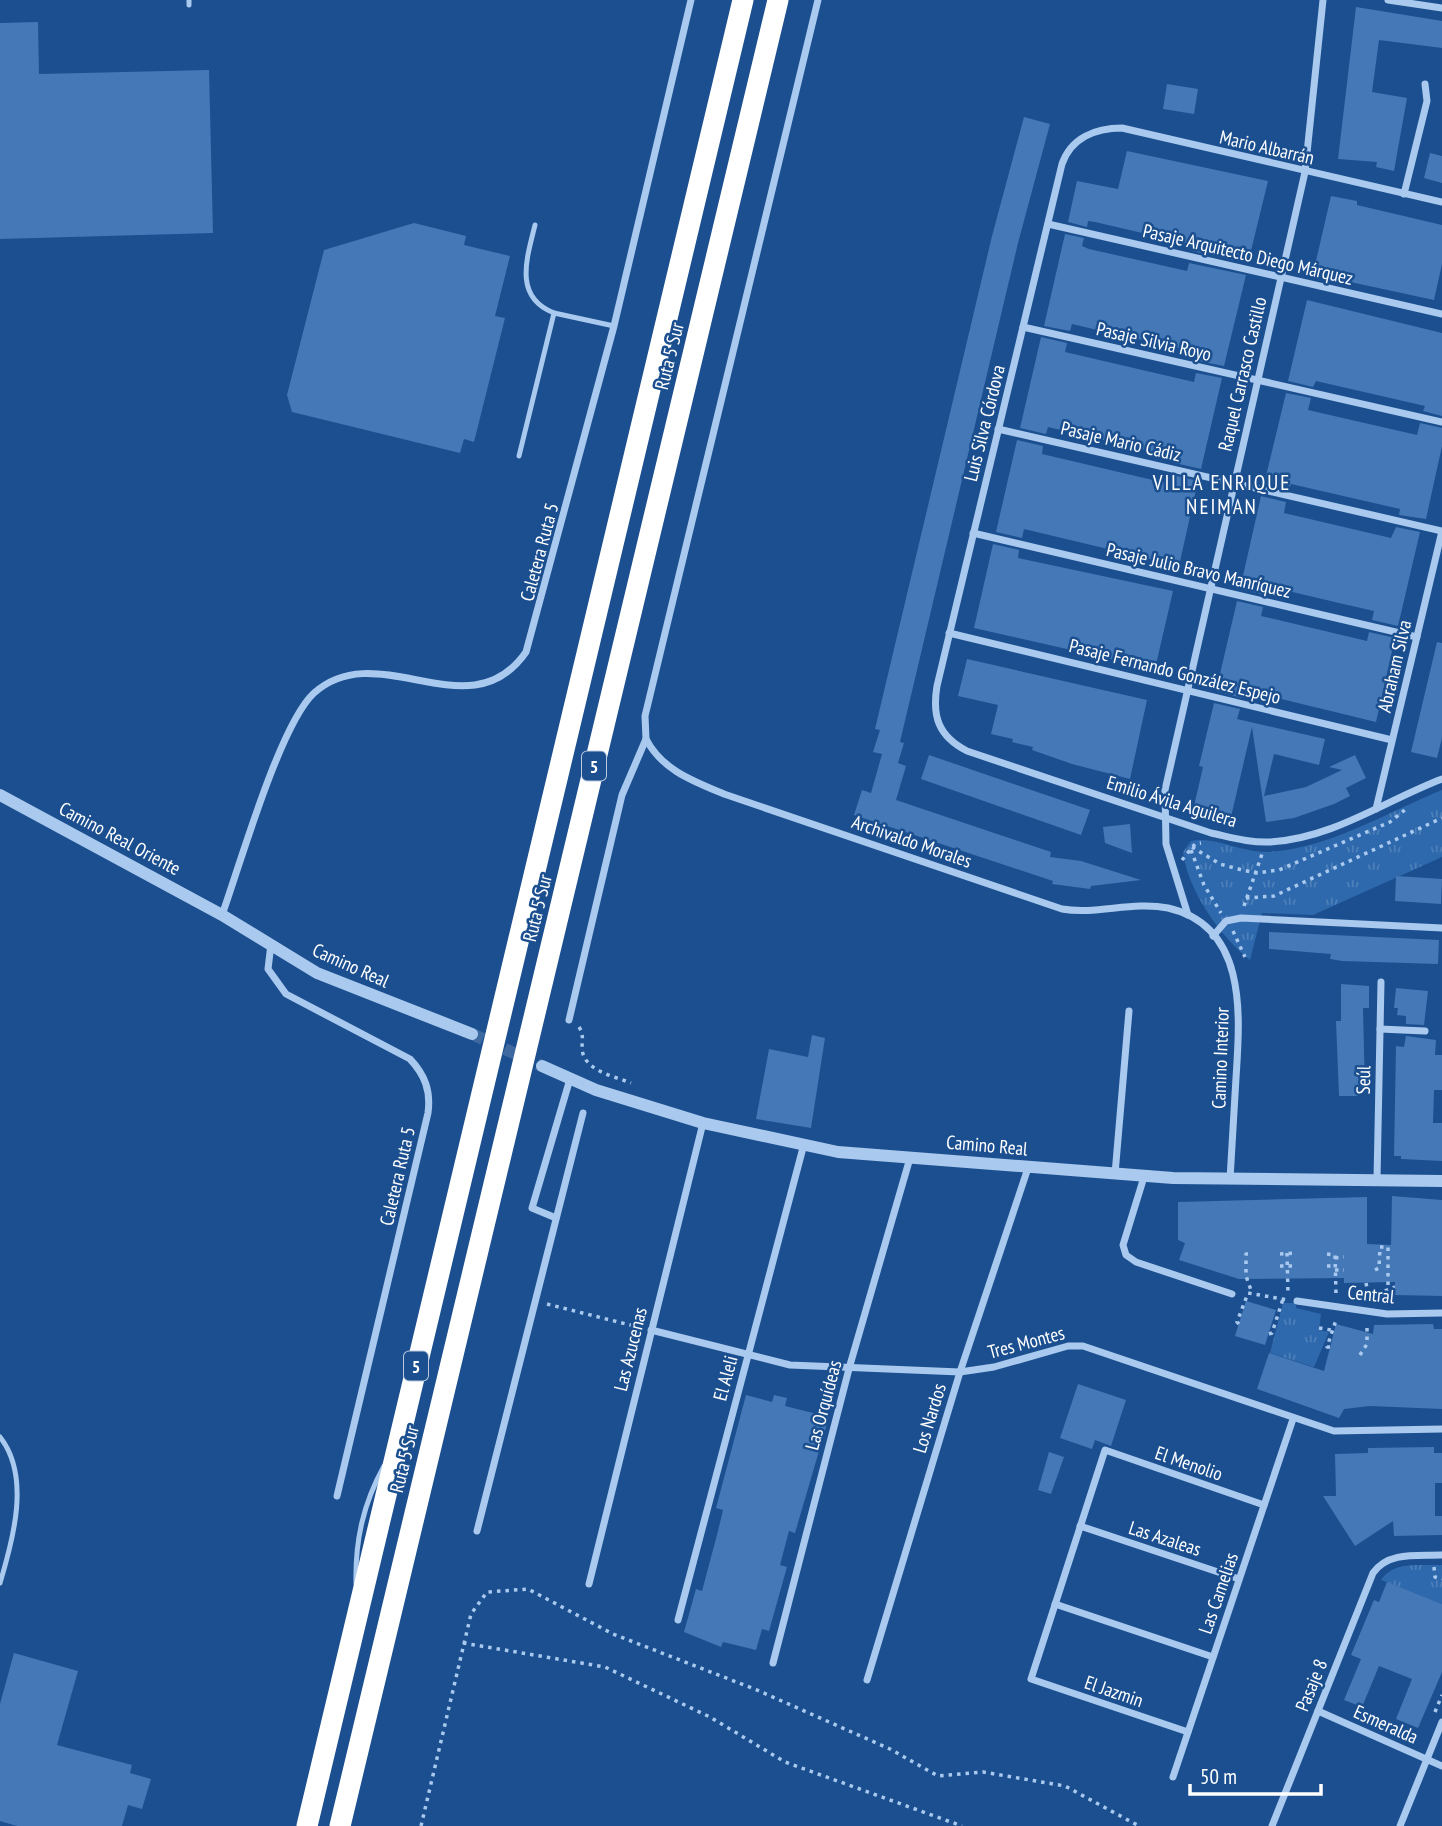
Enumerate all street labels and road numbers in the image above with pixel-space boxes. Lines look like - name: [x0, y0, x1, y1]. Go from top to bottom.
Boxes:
- street label: Mario Albarrán: [1217, 124, 1317, 170]
- street label: Pasaje Arquitecto Diego Márquez: [1141, 218, 1356, 290]
- street label: Raquel Carrasco Castillo: [1213, 295, 1271, 453]
- street label: Pasaje Silvia Royo: [1094, 316, 1214, 366]
- street label: Ruta 5 Sur: [649, 319, 689, 392]
- street label: Luis Silva Córdova: [958, 362, 1010, 484]
- street label: Pasaje Mario Cádiz: [1059, 416, 1183, 466]
- street label: Caletera Ruta 5: [514, 500, 564, 604]
- street label: Pasaje Julio Bravo Manríquez: [1104, 537, 1294, 603]
- street label: Abraham Silva: [1372, 617, 1416, 715]
- street label: Pasaje Fernando González Espejo: [1067, 633, 1283, 709]
- road number: 5: [582, 752, 606, 780]
- street label: Emilio Ávila Aguilera: [1104, 770, 1240, 832]
- street label: Camino Real Oriente: [55, 796, 185, 880]
- street label: Archivaldo Morales: [849, 809, 975, 873]
- street label: Ruta 5 Sur: [517, 871, 557, 944]
- street label: Camino Real: [309, 937, 394, 993]
- street label: Camino Interior: [1206, 1006, 1234, 1109]
- street label: Seúl: [1351, 1065, 1375, 1095]
- street label: Caletera Ruta 5: [374, 1124, 420, 1228]
- street label: Camino Real: [945, 1129, 1029, 1161]
- street label: Central: [1346, 1280, 1396, 1308]
- street label: Las Azucenas: [608, 1305, 652, 1393]
- street label: Tres Montes: [985, 1320, 1067, 1364]
- road number: 5: [404, 1352, 428, 1380]
- street label: El Aleli: [707, 1353, 743, 1403]
- street label: Las Orquídeas: [800, 1357, 846, 1453]
- street label: Los Nardos: [907, 1380, 951, 1456]
- street label: Ruta 5 Sur: [384, 1422, 424, 1495]
- street label: El Menolio: [1152, 1440, 1226, 1486]
- street label: Las Azaleas: [1126, 1515, 1204, 1561]
- street label: Las Camelias: [1193, 1549, 1243, 1637]
- street label: Pasaje 8: [1290, 1655, 1332, 1715]
- street label: El Jazmin: [1082, 1670, 1146, 1712]
- street label: Esmeralda: [1350, 1699, 1422, 1749]

